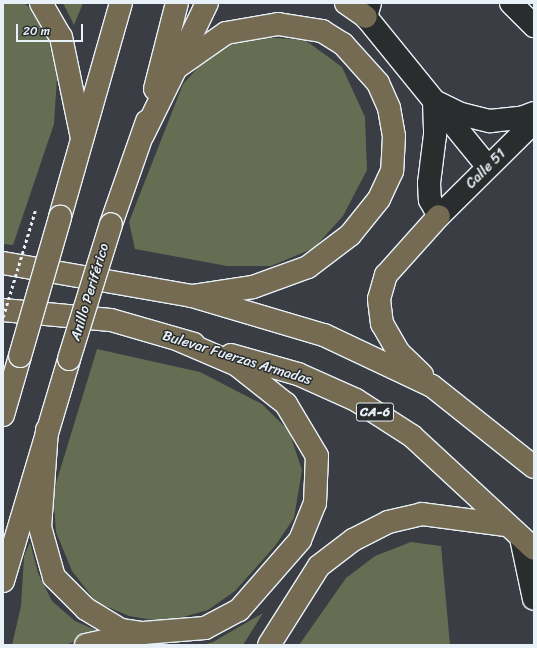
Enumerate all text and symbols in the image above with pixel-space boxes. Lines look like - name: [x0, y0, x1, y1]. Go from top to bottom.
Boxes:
- scale bar: [18, 16, 85, 42]
- text: 20 m: [23, 20, 50, 42]
- street label: Calle 51: [463, 146, 509, 192]
- street label: Anillo Periférico: [67, 241, 113, 343]
- street label: Bulevar Fuerzas Armadas: [160, 327, 314, 389]
- road number: CA-6: [355, 401, 395, 423]

